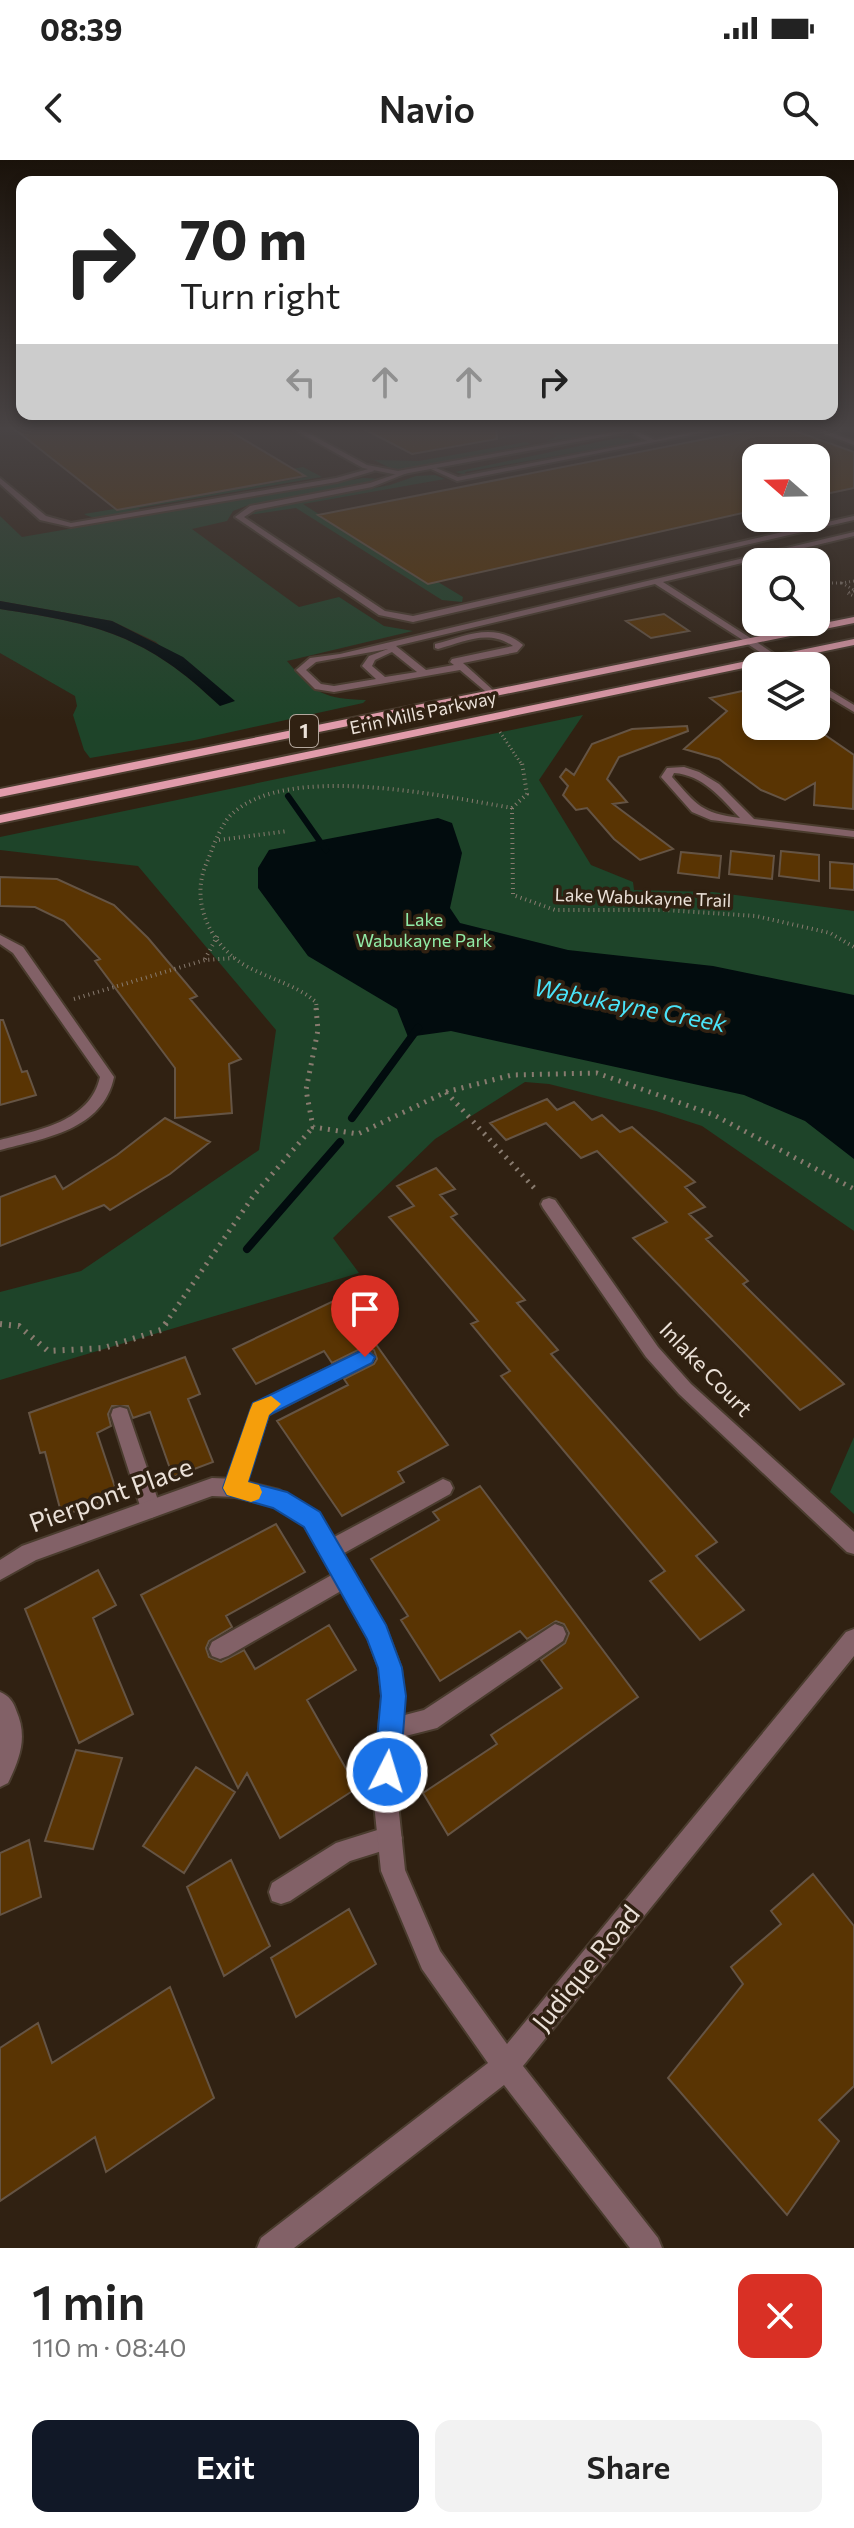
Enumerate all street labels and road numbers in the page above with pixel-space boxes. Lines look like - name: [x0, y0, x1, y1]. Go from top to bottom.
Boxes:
- street label: Erin Mills Parkway: [347, 686, 498, 738]
- road number: 1: [290, 715, 318, 747]
- street label: Lake Wabukayne Trail: [554, 883, 732, 911]
- street label: Inlake Court: [654, 1316, 758, 1422]
- street label: Pierpont Place: [25, 1450, 196, 1538]
- street label: Judique Road: [525, 1898, 645, 2036]

